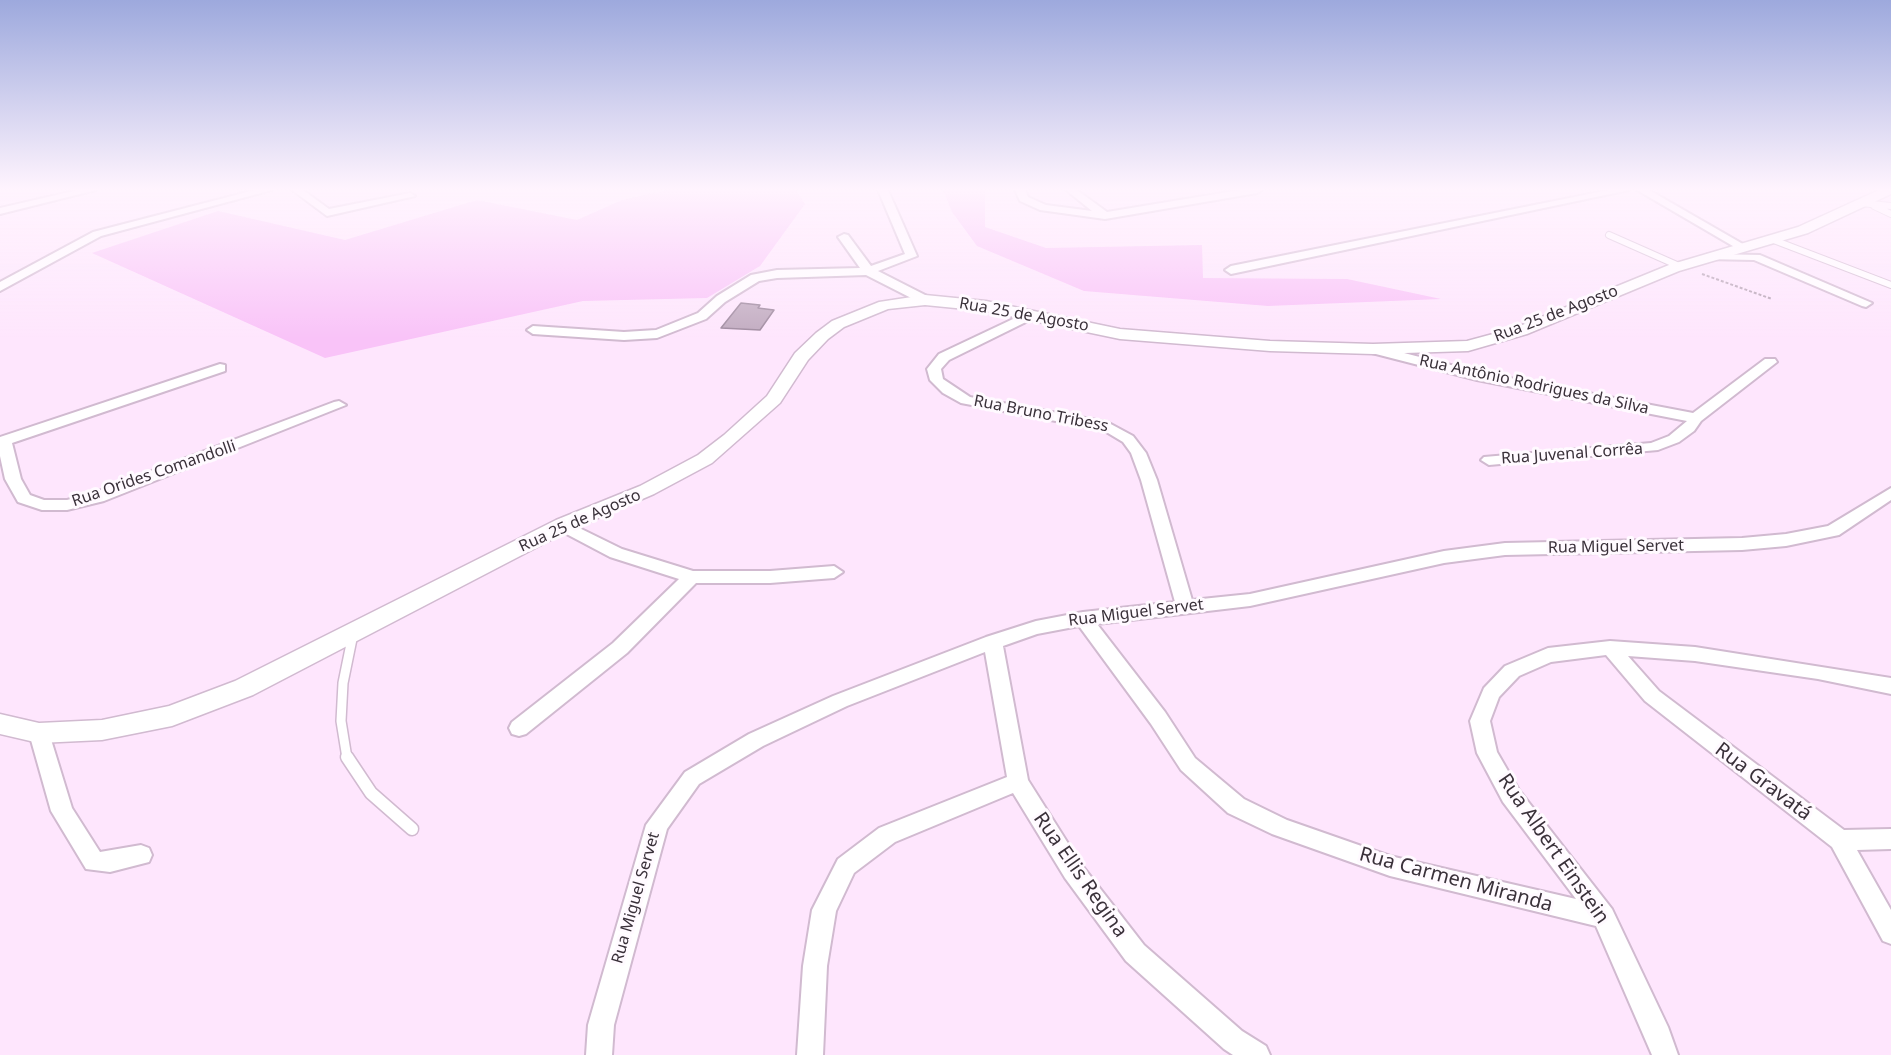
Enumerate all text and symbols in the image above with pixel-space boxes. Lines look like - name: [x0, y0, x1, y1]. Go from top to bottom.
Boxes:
- street label: Rua 25 de Agosto: [1491, 282, 1621, 346]
- street label: Rua 25 de Agosto: [958, 294, 1090, 336]
- street label: Rua Antônio Rodrigues da Silva: [1417, 351, 1651, 419]
- street label: Rua Bruno Tribess: [972, 392, 1110, 436]
- street label: Rua Orides Comandolli: [69, 437, 239, 511]
- street label: Rua Juvenal Corrêa: [1500, 439, 1644, 469]
- street label: Rua 25 de Agosto: [516, 486, 644, 556]
- street label: Rua Miguel Servet: [1548, 536, 1684, 558]
- street label: Rua Miguel Servet: [1067, 595, 1205, 631]
- street label: Rua Gravatá: [1710, 738, 1816, 826]
- street label: Rua Albert Einstein: [1492, 769, 1614, 929]
- street label: Rua Ellis Regina: [1028, 808, 1132, 942]
- street label: Rua Miguel Servet: [608, 830, 664, 966]
- street label: Rua Carmen Miranda: [1357, 843, 1555, 917]

